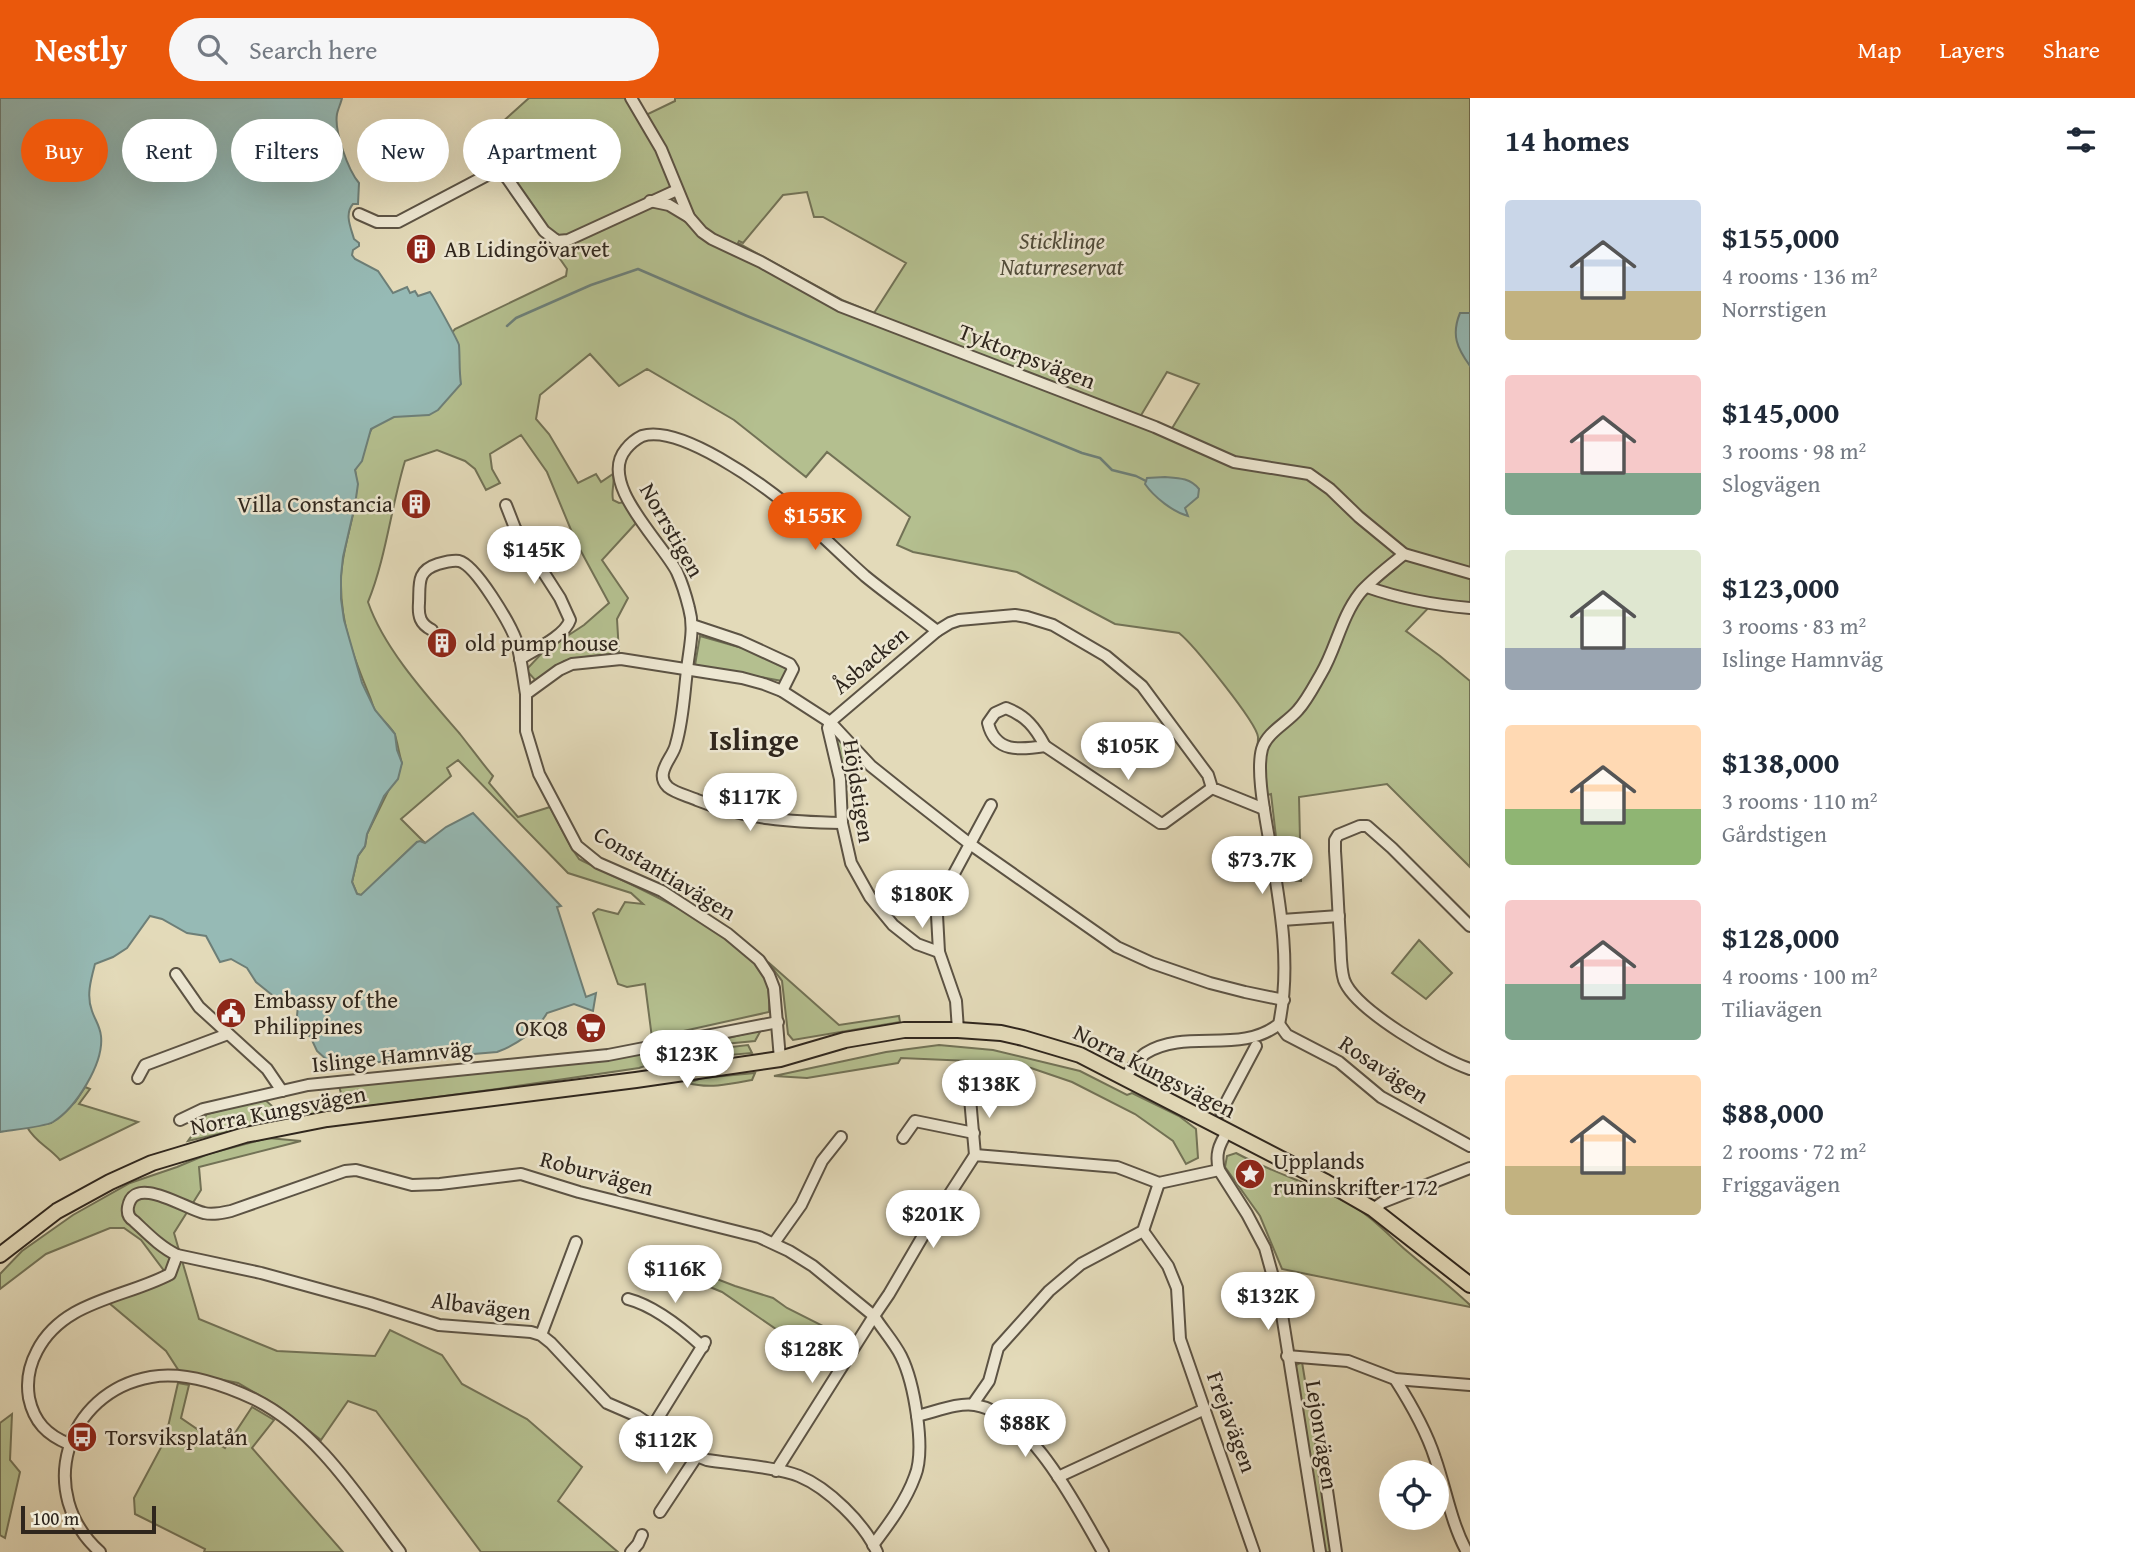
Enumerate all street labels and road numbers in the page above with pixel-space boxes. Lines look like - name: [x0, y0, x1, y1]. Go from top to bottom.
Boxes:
- street label: Tyktorpsvägen: [954, 314, 1101, 397]
- street label: Norrstigen: [632, 476, 713, 583]
- street label: Åsbacken: [824, 618, 915, 701]
- street label: Höjdstigen: [835, 737, 884, 845]
- street label: Constantiavägen: [588, 817, 743, 928]
- street label: Norra Kungsvägen: [1068, 1015, 1242, 1126]
- street label: Rosavägen: [1333, 1026, 1436, 1111]
- street label: Islinge Hamnväg: [310, 1031, 474, 1080]
- street label: Norra Kungsvägen: [187, 1076, 369, 1143]
- street label: Roburvägen: [537, 1142, 658, 1204]
- street label: Albavägen: [429, 1283, 533, 1328]
- street label: Frejavägen: [1199, 1367, 1266, 1477]
- street label: Lejonvägen: [1298, 1378, 1347, 1492]

